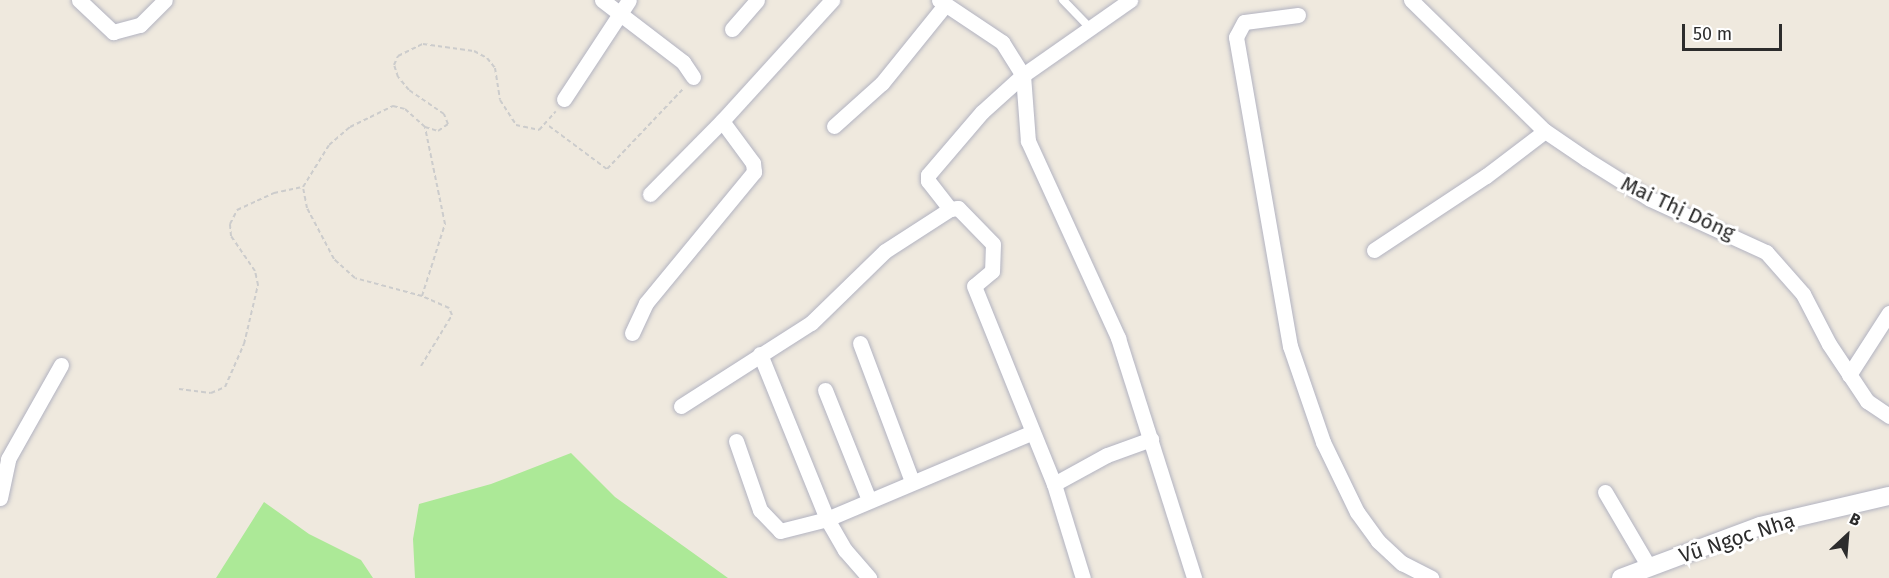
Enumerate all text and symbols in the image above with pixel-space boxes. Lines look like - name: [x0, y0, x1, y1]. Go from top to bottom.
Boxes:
- scale bar: [1685, 12, 1786, 50]
- text: 50 m: [1693, 23, 1732, 45]
- street label: Mai Thị Dõng: [1617, 171, 1739, 245]
- north arrow: [1817, 506, 1877, 566]
- street label: Vũ Ngọc Nhạ: [1676, 507, 1798, 569]
- text: B: [1847, 509, 1864, 530]

